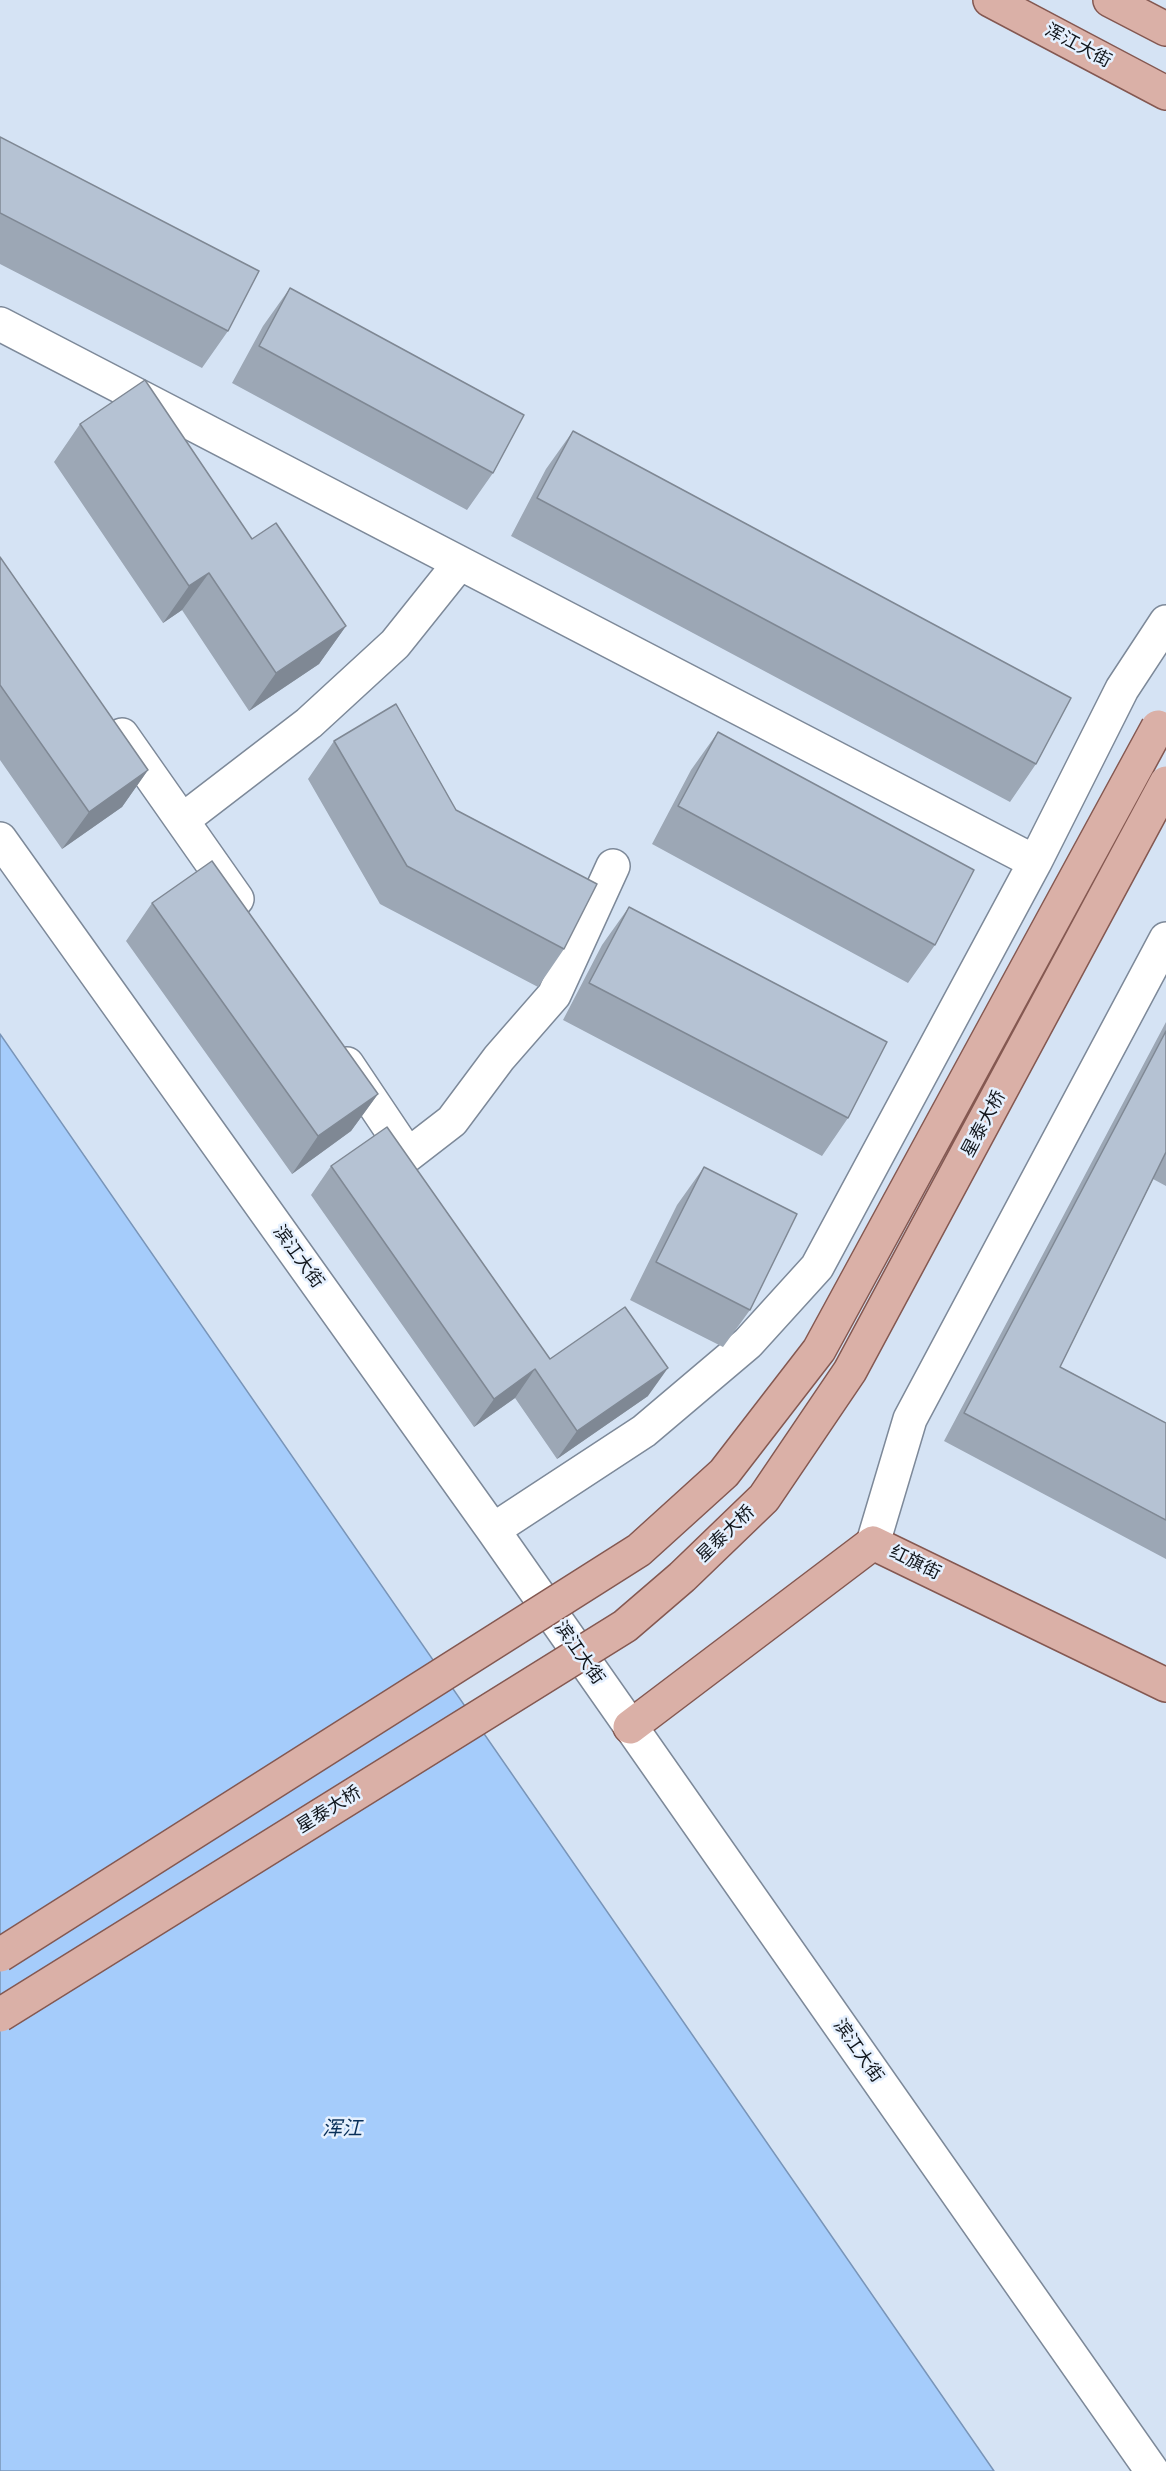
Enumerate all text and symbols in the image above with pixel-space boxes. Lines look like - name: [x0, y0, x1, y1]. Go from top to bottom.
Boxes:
- street label: 浑江大街: [1041, 20, 1115, 72]
- street label: 星泰大桥: [958, 1087, 1010, 1161]
- street label: 滨江大街: [268, 1222, 328, 1292]
- street label: 星泰大桥: [693, 1501, 759, 1567]
- street label: 红旗街: [886, 1541, 944, 1585]
- street label: 滨江大街: [550, 1617, 608, 1689]
- street label: 星泰大桥: [293, 1782, 365, 1838]
- street label: 滨江大街: [829, 2015, 887, 2087]
- water label: 浑江: [322, 2117, 362, 2141]

